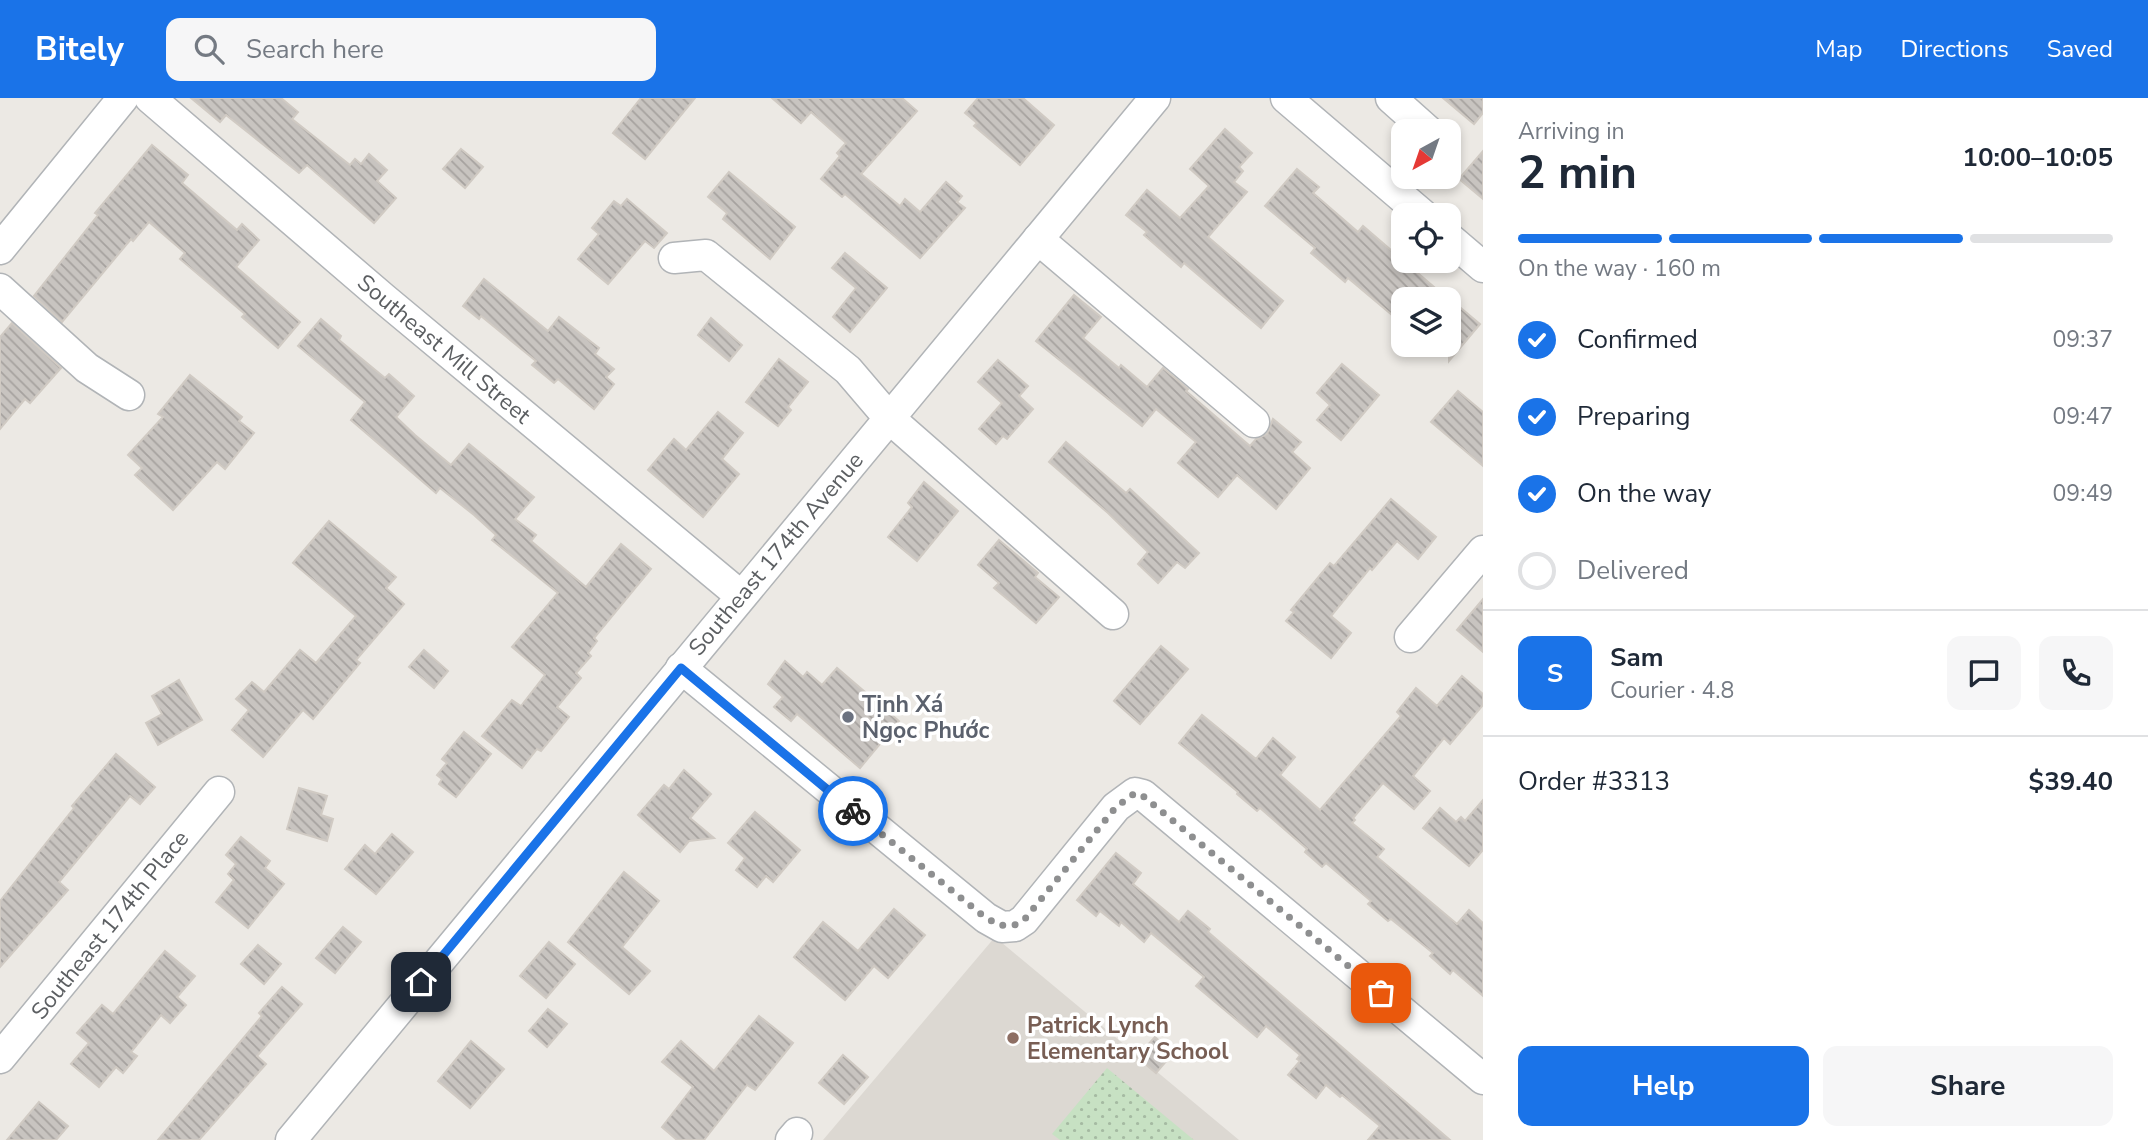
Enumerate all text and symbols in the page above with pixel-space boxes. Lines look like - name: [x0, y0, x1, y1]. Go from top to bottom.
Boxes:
- search box: [166, 18, 656, 81]
- text: Bitely: [35, 27, 124, 72]
- icon: search: [190, 30, 228, 68]
- text: Search here: [246, 32, 384, 67]
- text: Map: [1815, 33, 1862, 65]
- text: Directions: [1900, 33, 2009, 65]
- text: Saved: [2047, 33, 2113, 65]
- text: Arriving in: [1518, 116, 1625, 147]
- north arrow: [1391, 119, 1461, 189]
- map controls: [1391, 119, 1461, 357]
- text: 10:00–10:05: [1962, 140, 2113, 175]
- text: 2 min: [1518, 141, 1637, 204]
- button: locate: [1391, 203, 1461, 273]
- text: On the way · 160 m: [1518, 253, 1721, 284]
- street label: Southeast Mill Street: [351, 267, 538, 431]
- button: layers: [1391, 287, 1461, 357]
- icon: check: [1518, 321, 1556, 359]
- text: Confirmed: [1577, 322, 1698, 357]
- text: 09:37: [2053, 324, 2113, 355]
- icon: check: [1518, 398, 1556, 436]
- text: Preparing: [1577, 399, 1690, 434]
- text: 09:47: [2053, 401, 2113, 432]
- street label: Southeast 174th Avenue: [682, 446, 870, 662]
- icon: check: [1518, 475, 1556, 513]
- text: On the way: [1577, 476, 1711, 511]
- text: 09:49: [2053, 478, 2113, 509]
- text: Delivered: [1577, 553, 1689, 588]
- button: chat: [1947, 636, 2021, 710]
- button: phone: [2039, 636, 2113, 710]
- text: Sam: [1610, 640, 1663, 675]
- text: S: [1547, 656, 1563, 691]
- text: Courier · 4.8: [1610, 675, 1734, 706]
- place label: Tịnh Xá Ngọc Phước: [862, 689, 989, 746]
- marker: Tịnh Xá Ngọc Phước: [840, 709, 856, 725]
- text: Order #3313: [1518, 764, 1670, 799]
- text: $39.40: [2029, 764, 2113, 799]
- courier: [818, 776, 888, 846]
- icon: bike: [834, 792, 872, 830]
- street label: Southeast 174th Place: [24, 824, 196, 1026]
- pin: [391, 952, 451, 1012]
- icon: home: [402, 963, 440, 1001]
- pin: [1351, 963, 1411, 1023]
- icon: bag: [1362, 974, 1400, 1012]
- place label: Patrick Lynch Elementary School: [1027, 1010, 1229, 1067]
- marker: Patrick Lynch Elementary School: [1005, 1030, 1021, 1046]
- button: Help: [1518, 1046, 1809, 1126]
- button: Share: [1823, 1046, 2113, 1126]

